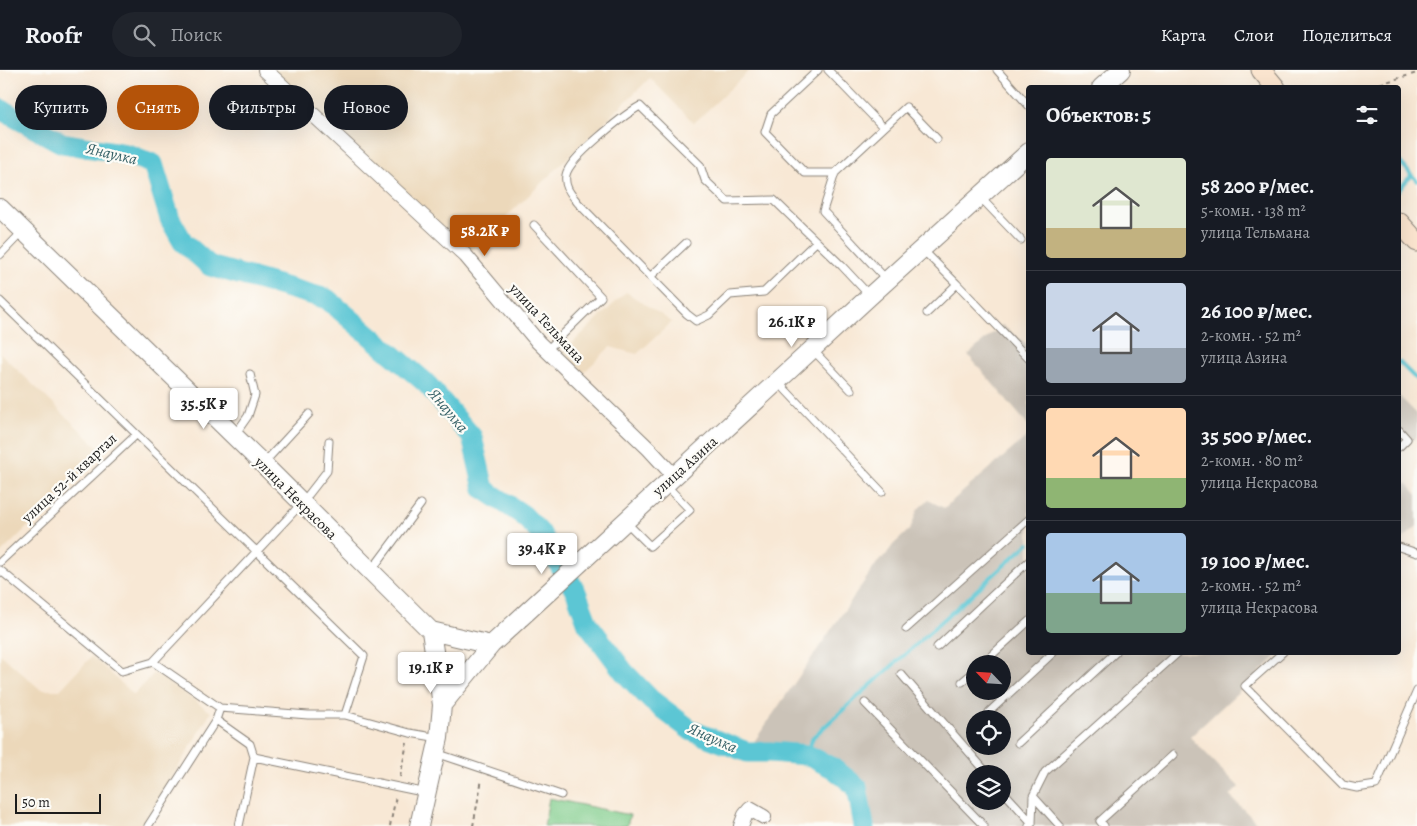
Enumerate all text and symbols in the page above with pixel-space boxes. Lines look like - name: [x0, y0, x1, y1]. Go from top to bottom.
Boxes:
- search box: [112, 12, 462, 57]
- text: Roofr: [25, 19, 82, 51]
- icon: search: [130, 21, 158, 49]
- text: Поиск: [170, 22, 222, 48]
- text: Карта: [1161, 23, 1206, 47]
- text: Слои: [1234, 23, 1274, 47]
- text: Поделиться: [1302, 23, 1392, 47]
- chip: Купить: [15, 85, 107, 130]
- chip: Снять: [117, 85, 199, 130]
- chip: Фильтры: [209, 85, 314, 130]
- chip: Новое: [324, 85, 408, 130]
- text: Объектов: 5: [1046, 101, 1151, 129]
- icon: filters: [1353, 101, 1381, 129]
- water label: Янаулка: [83, 137, 139, 170]
- text: 58 200 ₽/мес.: [1201, 172, 1315, 200]
- icon: home: [1086, 178, 1146, 238]
- text: 5-комн. · 138 m²: [1201, 200, 1306, 222]
- pin: 58.2K ₽: [439, 214, 531, 257]
- text: 58.2K ₽: [461, 220, 509, 242]
- text: улица Тельмана: [1201, 222, 1310, 244]
- street label: улица Тельмана: [504, 278, 589, 367]
- text: 26 100 ₽/мес.: [1201, 297, 1313, 325]
- icon: home: [1086, 303, 1146, 363]
- pin: 26.1K ₽: [746, 306, 838, 348]
- text: 26.1K ₽: [769, 311, 815, 333]
- text: 2-комн. · 52 m²: [1201, 325, 1301, 347]
- text: улица Азина: [1201, 347, 1287, 369]
- water label: Янаулка: [423, 383, 473, 437]
- pin: 35.5K ₽: [158, 388, 250, 430]
- text: 35.5K ₽: [181, 393, 227, 415]
- text: 35 500 ₽/мес.: [1201, 422, 1312, 450]
- icon: home: [1086, 428, 1146, 488]
- street label: улица 52-й квартал: [16, 429, 121, 528]
- street label: улица Азина: [648, 431, 722, 501]
- text: 2-комн. · 80 m²: [1201, 450, 1303, 472]
- street label: улица Некрасова: [249, 451, 342, 544]
- text: улица Некрасова: [1201, 472, 1318, 494]
- pin: 39.4K ₽: [496, 532, 588, 575]
- text: 39.4K ₽: [518, 538, 566, 560]
- text: 19 100 ₽/мес.: [1201, 547, 1310, 575]
- icon: home: [1086, 553, 1146, 613]
- text: 2-комн. · 52 m²: [1201, 575, 1301, 597]
- text: улица Некрасова: [1201, 597, 1318, 619]
- pin: 19.1K ₽: [385, 652, 477, 694]
- north arrow: [966, 655, 1011, 700]
- map controls: [966, 655, 1011, 810]
- text: 19.1K ₽: [409, 657, 453, 679]
- button: locate: [966, 710, 1011, 755]
- water label: Янаулка: [684, 717, 741, 758]
- button: layers: [966, 765, 1011, 810]
- scale bar: [15, 791, 101, 814]
- text: 50 m: [22, 793, 50, 812]

